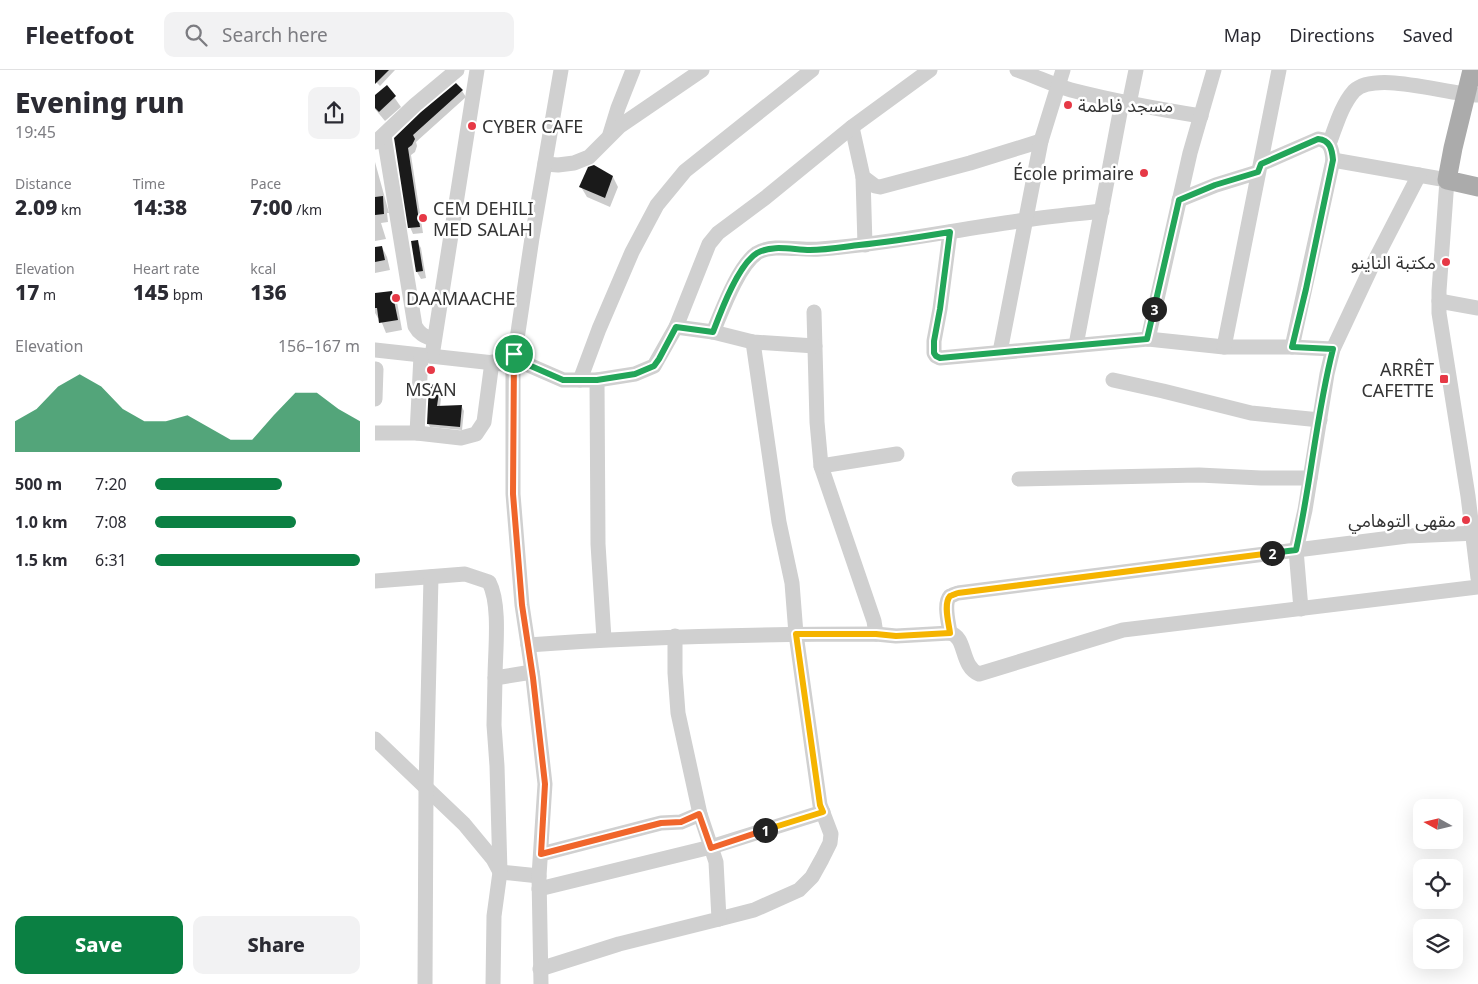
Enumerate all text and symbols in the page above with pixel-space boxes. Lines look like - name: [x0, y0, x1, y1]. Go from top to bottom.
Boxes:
- search box: [164, 12, 514, 57]
- text: Fleetfoot: [25, 18, 134, 51]
- icon: search: [182, 21, 210, 49]
- text: Search here: [222, 22, 328, 48]
- text: Map: [1224, 23, 1261, 47]
- text: Directions: [1289, 23, 1375, 47]
- text: Saved: [1403, 23, 1453, 47]
- text: Evening run: [15, 83, 184, 121]
- button: share: [308, 87, 360, 139]
- place label: مسجد فاطمة: [1078, 93, 1173, 117]
- marker: مسجد فاطمة: [1062, 99, 1074, 111]
- place label: CYBER CAFE: [482, 114, 583, 138]
- marker: CYBER CAFE: [466, 120, 478, 132]
- text: 19:45: [15, 121, 56, 143]
- place label: École primaire: [1013, 161, 1134, 185]
- marker: École primaire: [1138, 167, 1150, 179]
- text: Distance: [15, 174, 72, 193]
- text: Time: [133, 174, 165, 193]
- text: Pace: [250, 174, 281, 193]
- text: 2.09: [15, 193, 57, 221]
- text: 14:38: [133, 193, 187, 221]
- text: 7:00: [250, 193, 293, 221]
- place label: CEM DEHILI MED SALAH: [433, 196, 534, 241]
- text: km: [57, 200, 82, 219]
- text: /km: [293, 200, 322, 219]
- marker: CEM DEHILI MED SALAH: [417, 212, 429, 224]
- place label: مكتبة الناينو: [1351, 250, 1436, 274]
- marker: مكتبة الناينو: [1440, 256, 1452, 268]
- text: Elevation: [15, 259, 75, 278]
- text: Heart rate: [133, 259, 200, 278]
- text: kcal: [250, 259, 276, 278]
- text: 17: [15, 278, 39, 306]
- text: 145: [133, 278, 169, 306]
- text: 136: [250, 278, 287, 306]
- text: m: [39, 285, 56, 304]
- text: bpm: [169, 285, 203, 304]
- place label: DAAMAACHE: [406, 286, 515, 310]
- marker: DAAMAACHE: [390, 292, 402, 304]
- pin: 3: [1141, 296, 1167, 322]
- text: 3: [1150, 300, 1159, 319]
- pin: [493, 333, 535, 375]
- text: Elevation: [15, 335, 83, 357]
- text: 156–167 m: [278, 335, 360, 357]
- icon: arrive: [500, 340, 528, 368]
- place label: ARRÊT CAFETTE: [1361, 357, 1434, 402]
- marker: MSAN: [425, 364, 437, 376]
- marker: ARRÊT CAFETTE: [1438, 373, 1450, 385]
- place label: MSAN: [405, 377, 457, 401]
- text: 500 m: [15, 473, 62, 495]
- text: 7:20: [95, 473, 127, 495]
- place label: مقهى التوهامي: [1348, 508, 1456, 534]
- text: 1.0 km: [15, 511, 67, 533]
- text: 7:08: [95, 511, 127, 533]
- marker: مقهى التوهامي: [1460, 514, 1472, 526]
- pin: 2: [1259, 540, 1285, 566]
- text: 2: [1268, 544, 1277, 563]
- text: 1.5 km: [15, 549, 67, 571]
- text: 6:31: [95, 549, 127, 571]
- north arrow: [1413, 799, 1463, 849]
- map controls: [1413, 799, 1463, 969]
- pin: 1: [753, 818, 777, 842]
- text: 1: [761, 821, 770, 840]
- button: locate: [1413, 859, 1463, 909]
- button: Save: [15, 916, 183, 974]
- button: Share: [193, 916, 360, 974]
- button: layers: [1413, 919, 1463, 969]

